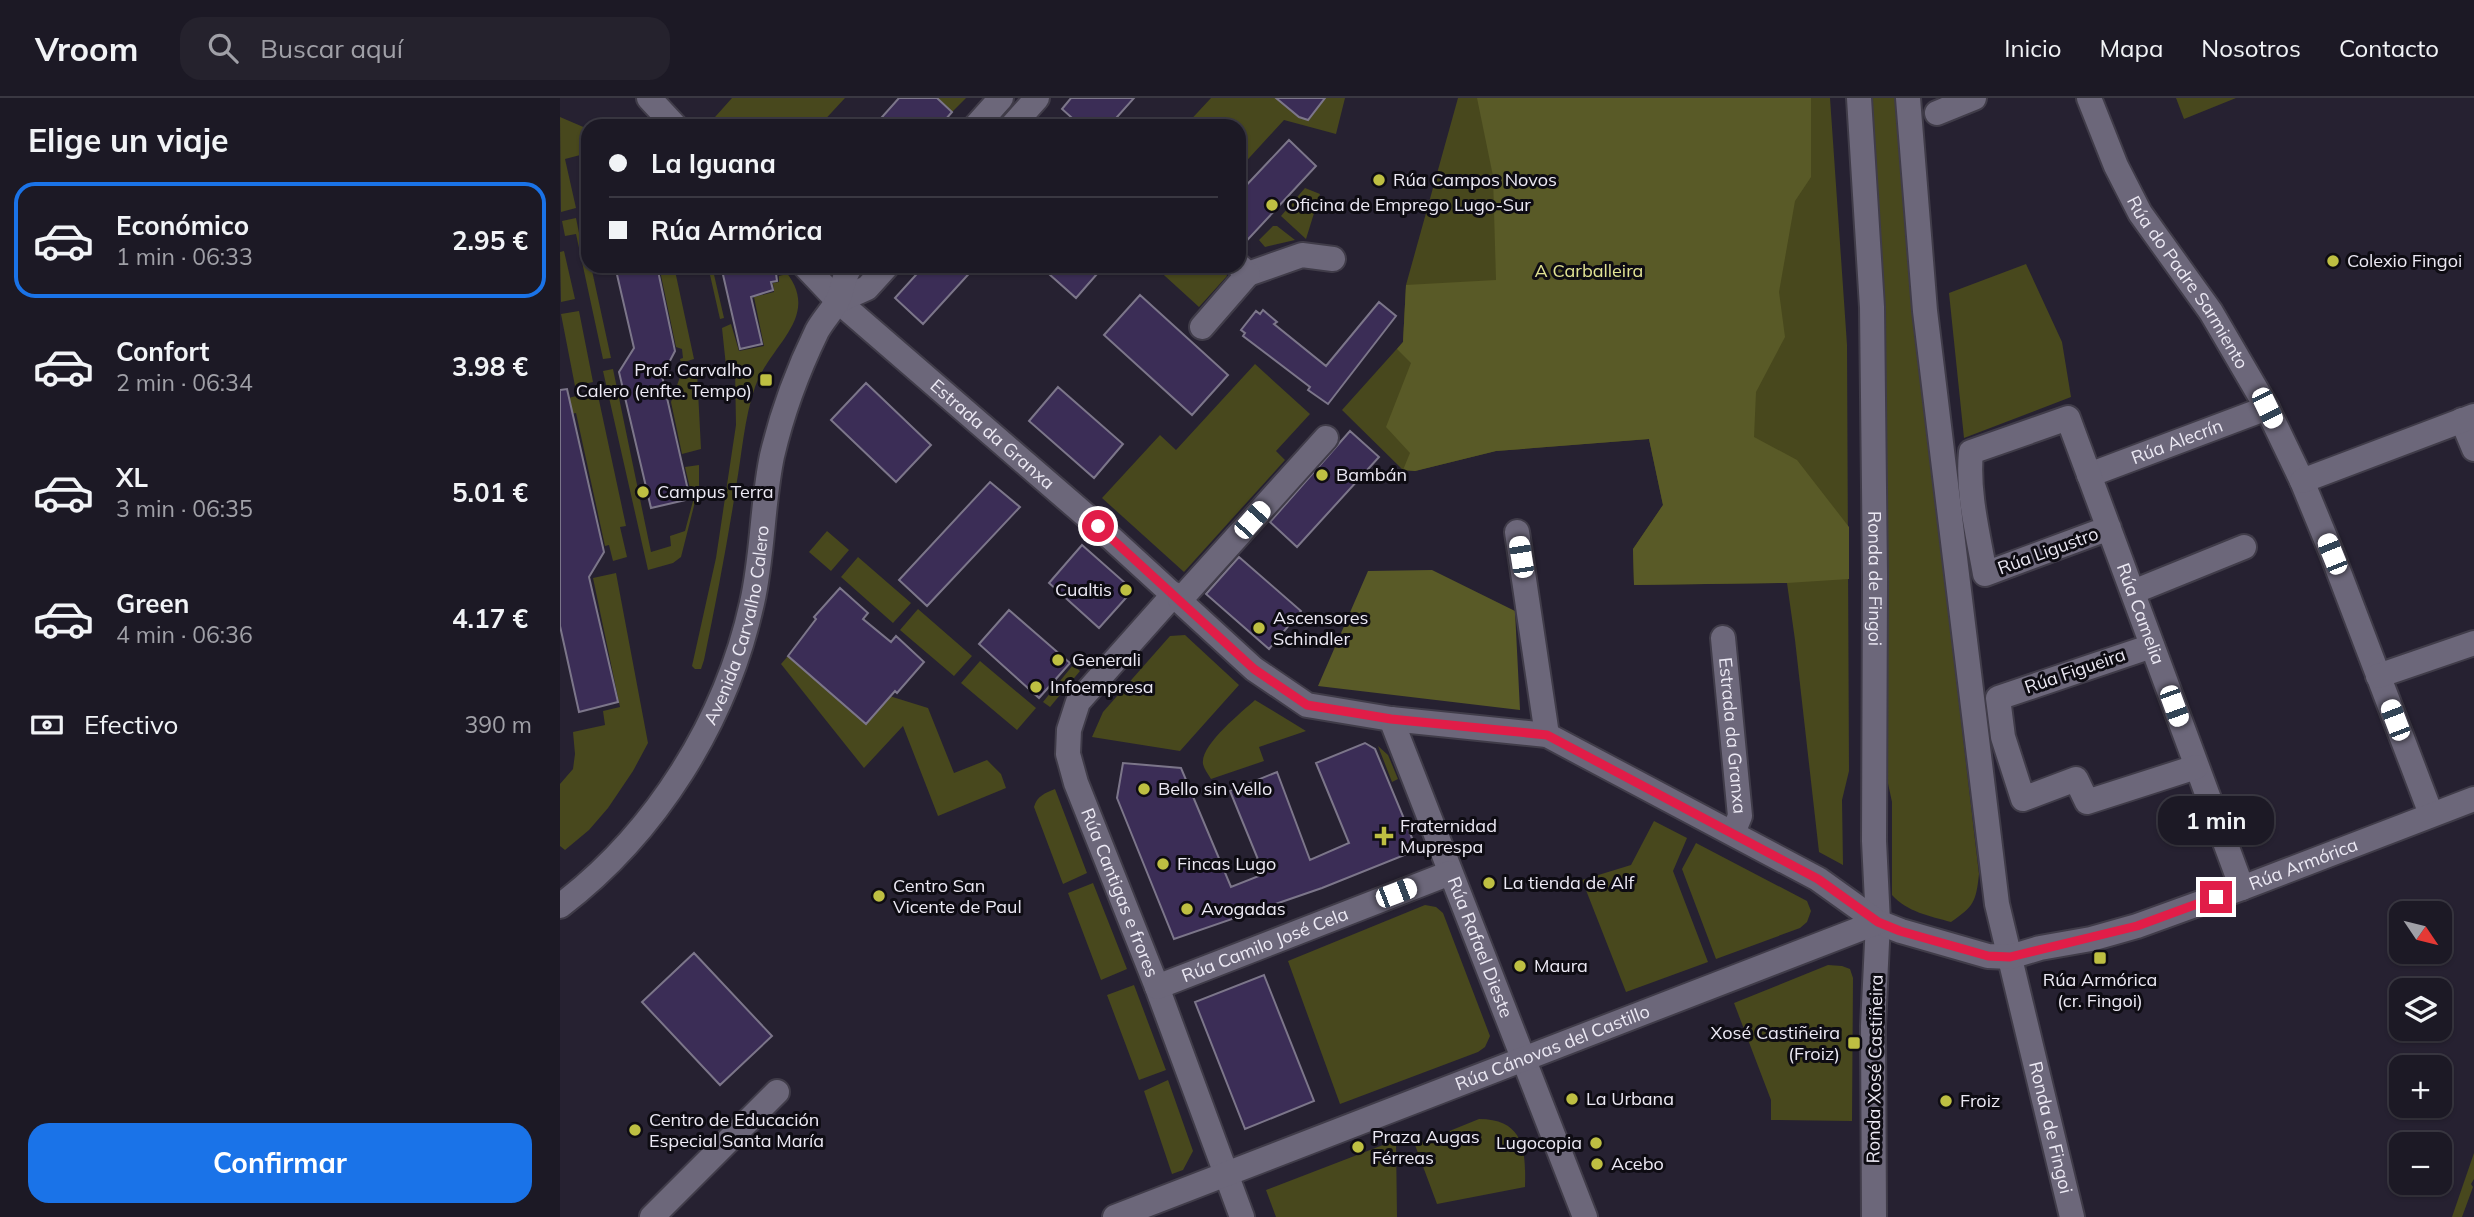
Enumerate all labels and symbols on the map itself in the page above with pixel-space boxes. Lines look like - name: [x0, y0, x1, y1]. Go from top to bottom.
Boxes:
- place label: Rúa Campos Novos: [1393, 168, 1557, 191]
- marker: Rúa Campos Novos: [1371, 172, 1387, 188]
- street label: Rúa do Padre Sarmiento: [2122, 192, 2254, 373]
- place label: Oficina de Emprego Lugo-Sur: [1286, 193, 1531, 216]
- marker: Oficina de Emprego Lugo-Sur: [1264, 197, 1280, 213]
- place label: Colexio Fingoi: [2347, 249, 2462, 272]
- marker: Colexio Fingoi: [2325, 253, 2341, 269]
- park label: A Carballeira: [1535, 259, 1643, 282]
- place label: Prof. Carvalho Calero (enfte. Tempo): [576, 358, 752, 402]
- marker: Prof. Carvalho Calero (enfte. Tempo): [758, 372, 774, 388]
- street label: Estrada da Granxa: [926, 374, 1059, 494]
- car: [2249, 385, 2286, 431]
- street label: Rúa Alecrín: [2128, 414, 2226, 469]
- place label: Bambán: [1336, 463, 1407, 486]
- marker: Bambán: [1314, 467, 1330, 483]
- place label: Campus Terra: [657, 480, 774, 503]
- marker: Campus Terra: [635, 484, 651, 500]
- car: [1231, 497, 1274, 543]
- route start: [1082, 510, 1114, 542]
- street label: Ronda de Fingoi: [1863, 511, 1887, 646]
- street label: Rúa Ligustro: [1994, 522, 2101, 579]
- street label: Avenida Carvalho Calero: [698, 524, 774, 728]
- car: [2315, 531, 2350, 577]
- car: [1508, 535, 1535, 579]
- street label: Rúa Camelia: [2112, 560, 2170, 667]
- place label: Cualtis: [1055, 578, 1112, 601]
- marker: Cualtis: [1118, 582, 1134, 598]
- place label: Ascensores Schindler: [1273, 606, 1369, 650]
- marker: Ascensores Schindler: [1251, 620, 1267, 636]
- street label: Rúa Figueira: [2021, 643, 2128, 699]
- place label: Generali: [1072, 648, 1141, 671]
- marker: Generali: [1050, 652, 1066, 668]
- street label: Estrada da Granxa: [1714, 656, 1752, 815]
- place label: Infoempresa: [1050, 675, 1154, 698]
- marker: Infoempresa: [1028, 679, 1044, 695]
- car: [2157, 683, 2192, 729]
- car: [2378, 697, 2413, 743]
- place label: Bello sin Vello: [1158, 777, 1272, 800]
- marker: Bello sin Vello: [1136, 781, 1152, 797]
- callout: 1 min: [2158, 796, 2274, 844]
- street label: Rúa Cantigas e frores: [1076, 805, 1164, 980]
- place label: Fraternidad Muprespa: [1400, 814, 1497, 858]
- marker: Fraternidad Muprespa: [1374, 826, 1394, 846]
- street label: Rúa Armórica: [2246, 833, 2361, 895]
- place label: Fincas Lugo: [1177, 852, 1276, 875]
- marker: Fincas Lugo: [1155, 856, 1171, 872]
- place label: La tienda de Alf: [1503, 871, 1635, 894]
- street label: Rúa Rafael Dieste: [1443, 873, 1518, 1021]
- place label: Centro San Vicente de Paul: [893, 874, 1022, 918]
- marker: La tienda de Alf: [1481, 875, 1497, 891]
- car: [1373, 876, 1420, 910]
- route end: [2200, 881, 2232, 913]
- marker: Centro San Vicente de Paul: [871, 888, 887, 904]
- place label: Avogadas: [1201, 897, 1286, 920]
- marker: Avogadas: [1179, 901, 1195, 917]
- north arrow: [2389, 901, 2452, 964]
- street label: Rúa Camilo José Cela: [1178, 902, 1352, 987]
- marker: Rúa Armórica (cr. Fingoi): [2092, 950, 2108, 966]
- place label: Maura: [1534, 954, 1588, 977]
- marker: Maura: [1512, 958, 1528, 974]
- place label: Rúa Armórica (cr. Fingoi): [2043, 968, 2157, 1012]
- street label: Ronda Xosé Castiñeira: [1861, 974, 1888, 1164]
- street label: Rúa Cánovas del Castillo: [1452, 999, 1653, 1095]
- place label: Xosé Castiñeira (Froiz): [1711, 1021, 1840, 1065]
- marker: Xosé Castiñeira (Froiz): [1846, 1035, 1862, 1051]
- street label: Ronda de Fingoi: [2024, 1059, 2078, 1196]
- place label: La Urbana: [1586, 1087, 1674, 1110]
- place label: Froiz: [1960, 1089, 2000, 1112]
- marker: La Urbana: [1564, 1091, 1580, 1107]
- marker: Froiz: [1938, 1093, 1954, 1109]
- place label: Centro de Educación Especial Santa María: [649, 1108, 824, 1152]
- marker: Centro de Educación Especial Santa María: [627, 1122, 643, 1138]
- place label: Praza Augas Férreas: [1372, 1125, 1480, 1169]
- place label: Lugocopia: [1496, 1131, 1582, 1154]
- marker: Lugocopia: [1588, 1135, 1604, 1151]
- marker: Praza Augas Férreas: [1350, 1139, 1366, 1155]
- place label: Acebo: [1611, 1152, 1664, 1175]
- marker: Acebo: [1589, 1156, 1605, 1172]

